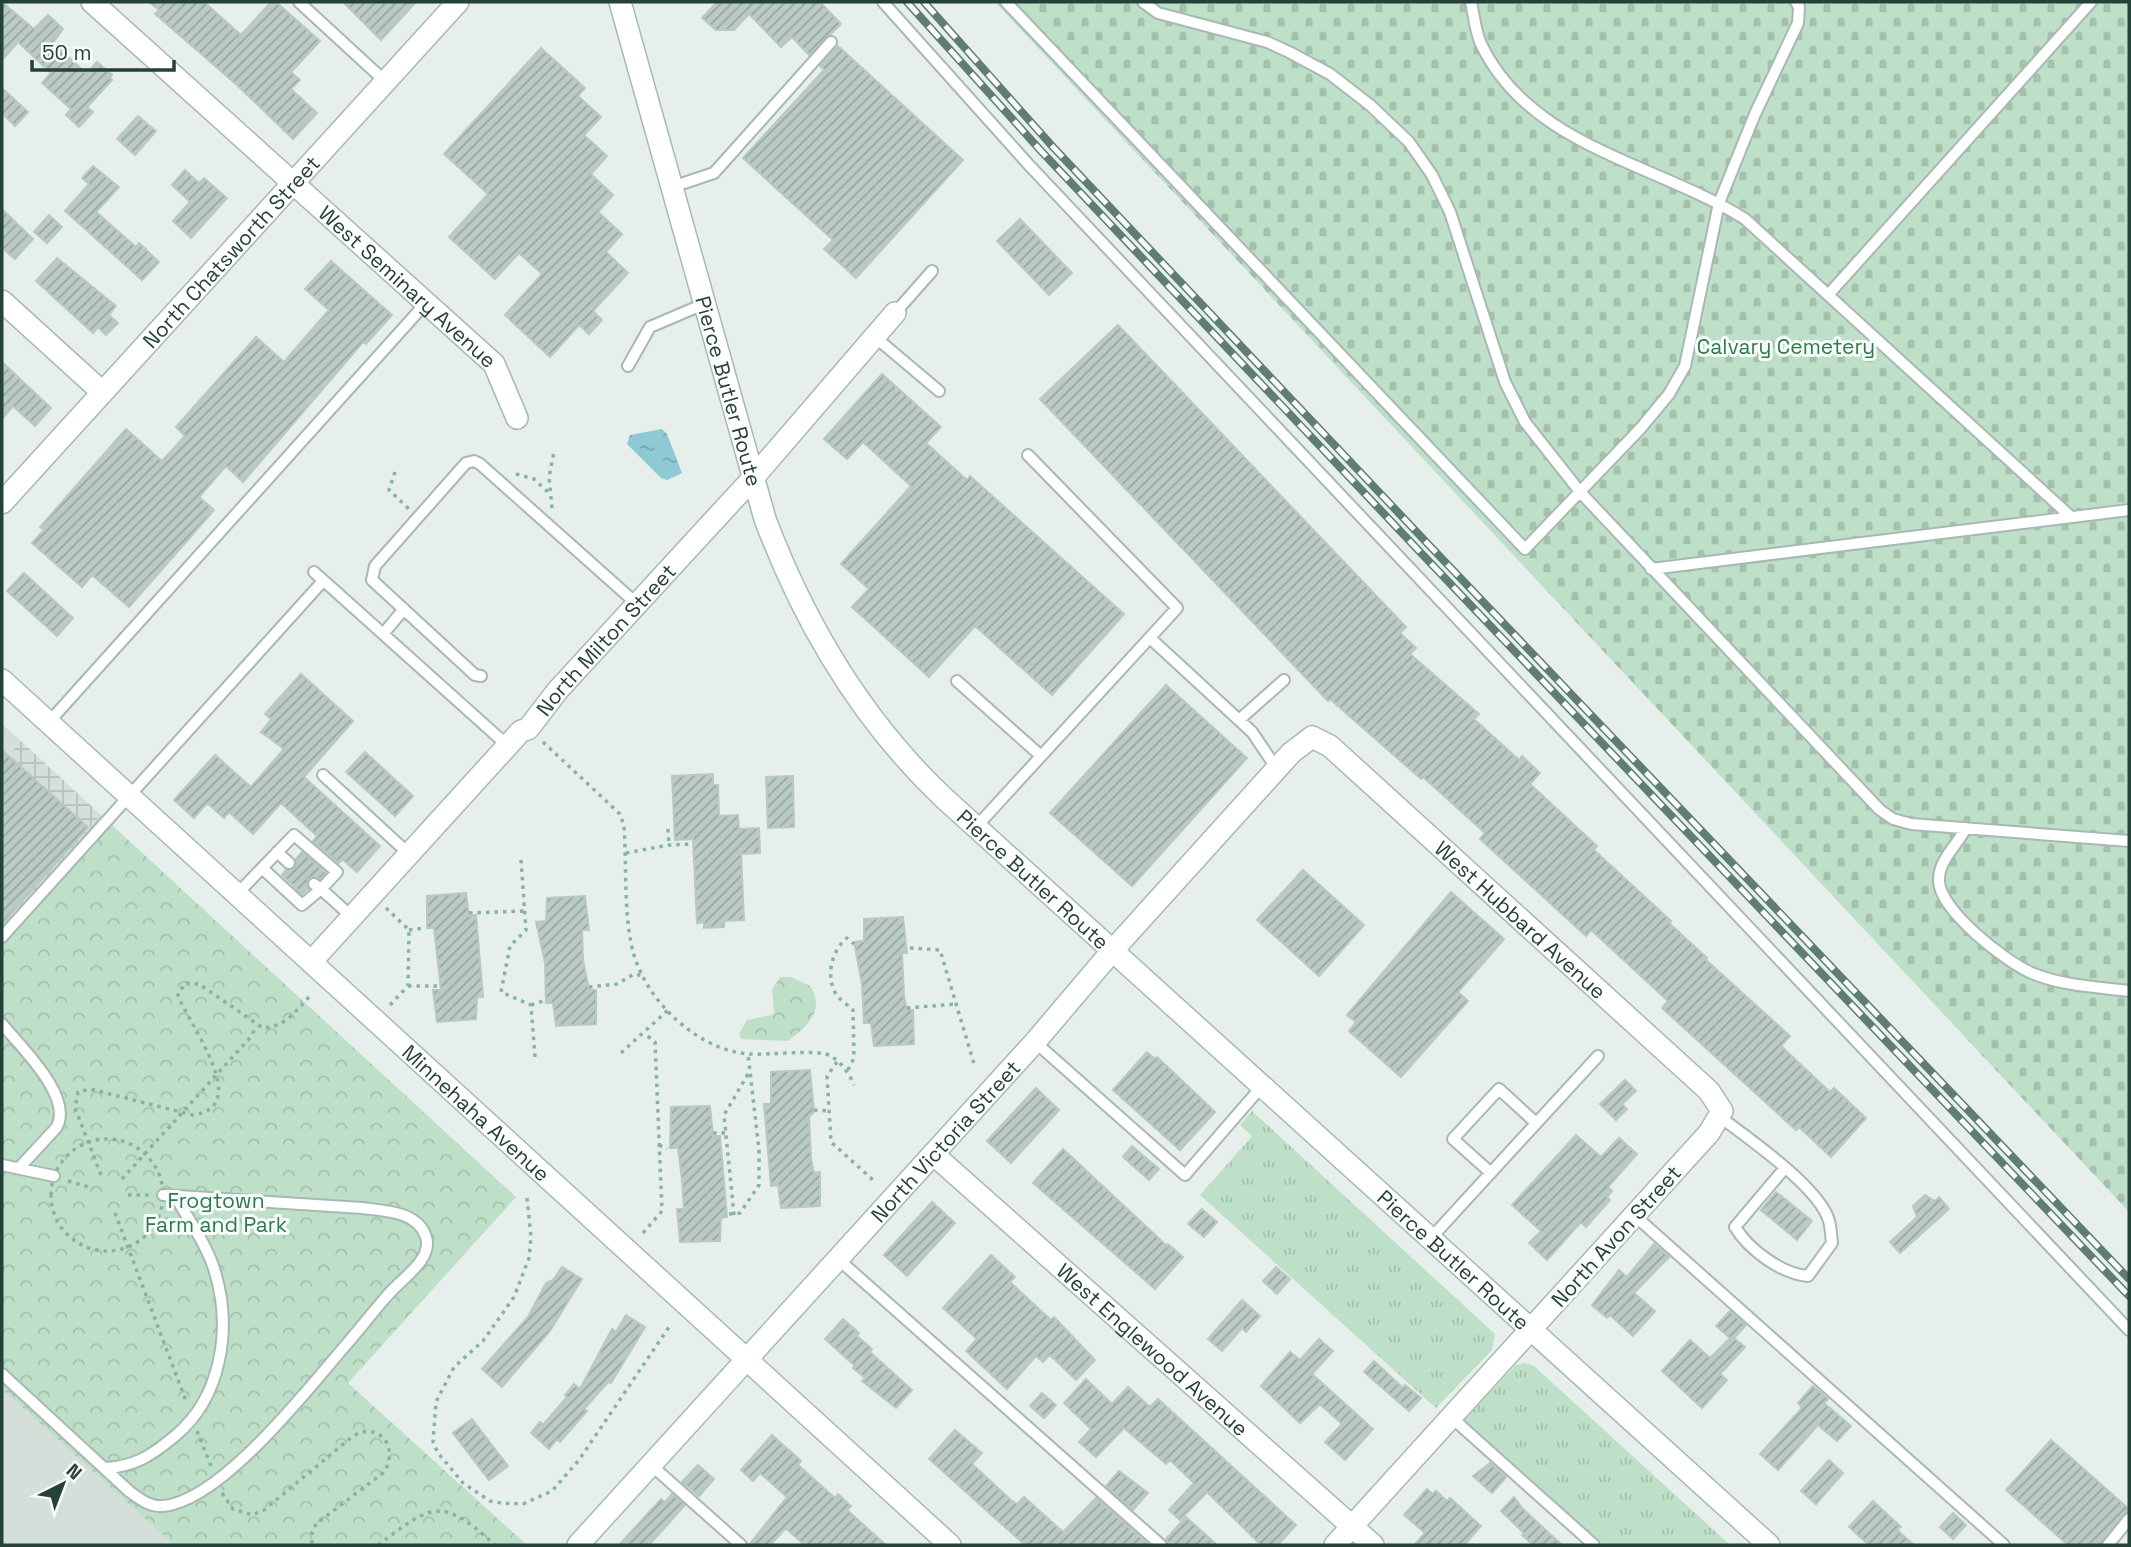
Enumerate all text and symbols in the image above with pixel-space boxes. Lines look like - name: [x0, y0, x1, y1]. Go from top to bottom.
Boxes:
- scale bar: [32, 28, 173, 72]
- text: 50 m: [42, 39, 92, 66]
- street label: North Chatsworth Street: [136, 150, 325, 353]
- street label: West Seminary Avenue: [313, 199, 502, 373]
- street label: Pierce Butler Route: [690, 293, 769, 489]
- park label: Calvary Cemetery: [1697, 333, 1875, 360]
- street label: North Milton Street: [530, 558, 681, 721]
- street label: Pierce Butler Route: [952, 803, 1115, 955]
- street label: West Hubbard Avenue: [1429, 835, 1612, 1005]
- street label: Minnehaha Avenue: [397, 1038, 556, 1187]
- street label: North Victoria Street: [865, 1054, 1026, 1228]
- street label: North Avon Street: [1545, 1159, 1687, 1313]
- street label: Pierce Butler Route: [1372, 1184, 1536, 1335]
- park label: Frogtown Farm and Park: [145, 1187, 287, 1238]
- street label: West Englewood Avenue: [1051, 1257, 1254, 1442]
- north arrow: [28, 1449, 98, 1519]
- text: N: [61, 1458, 87, 1485]

